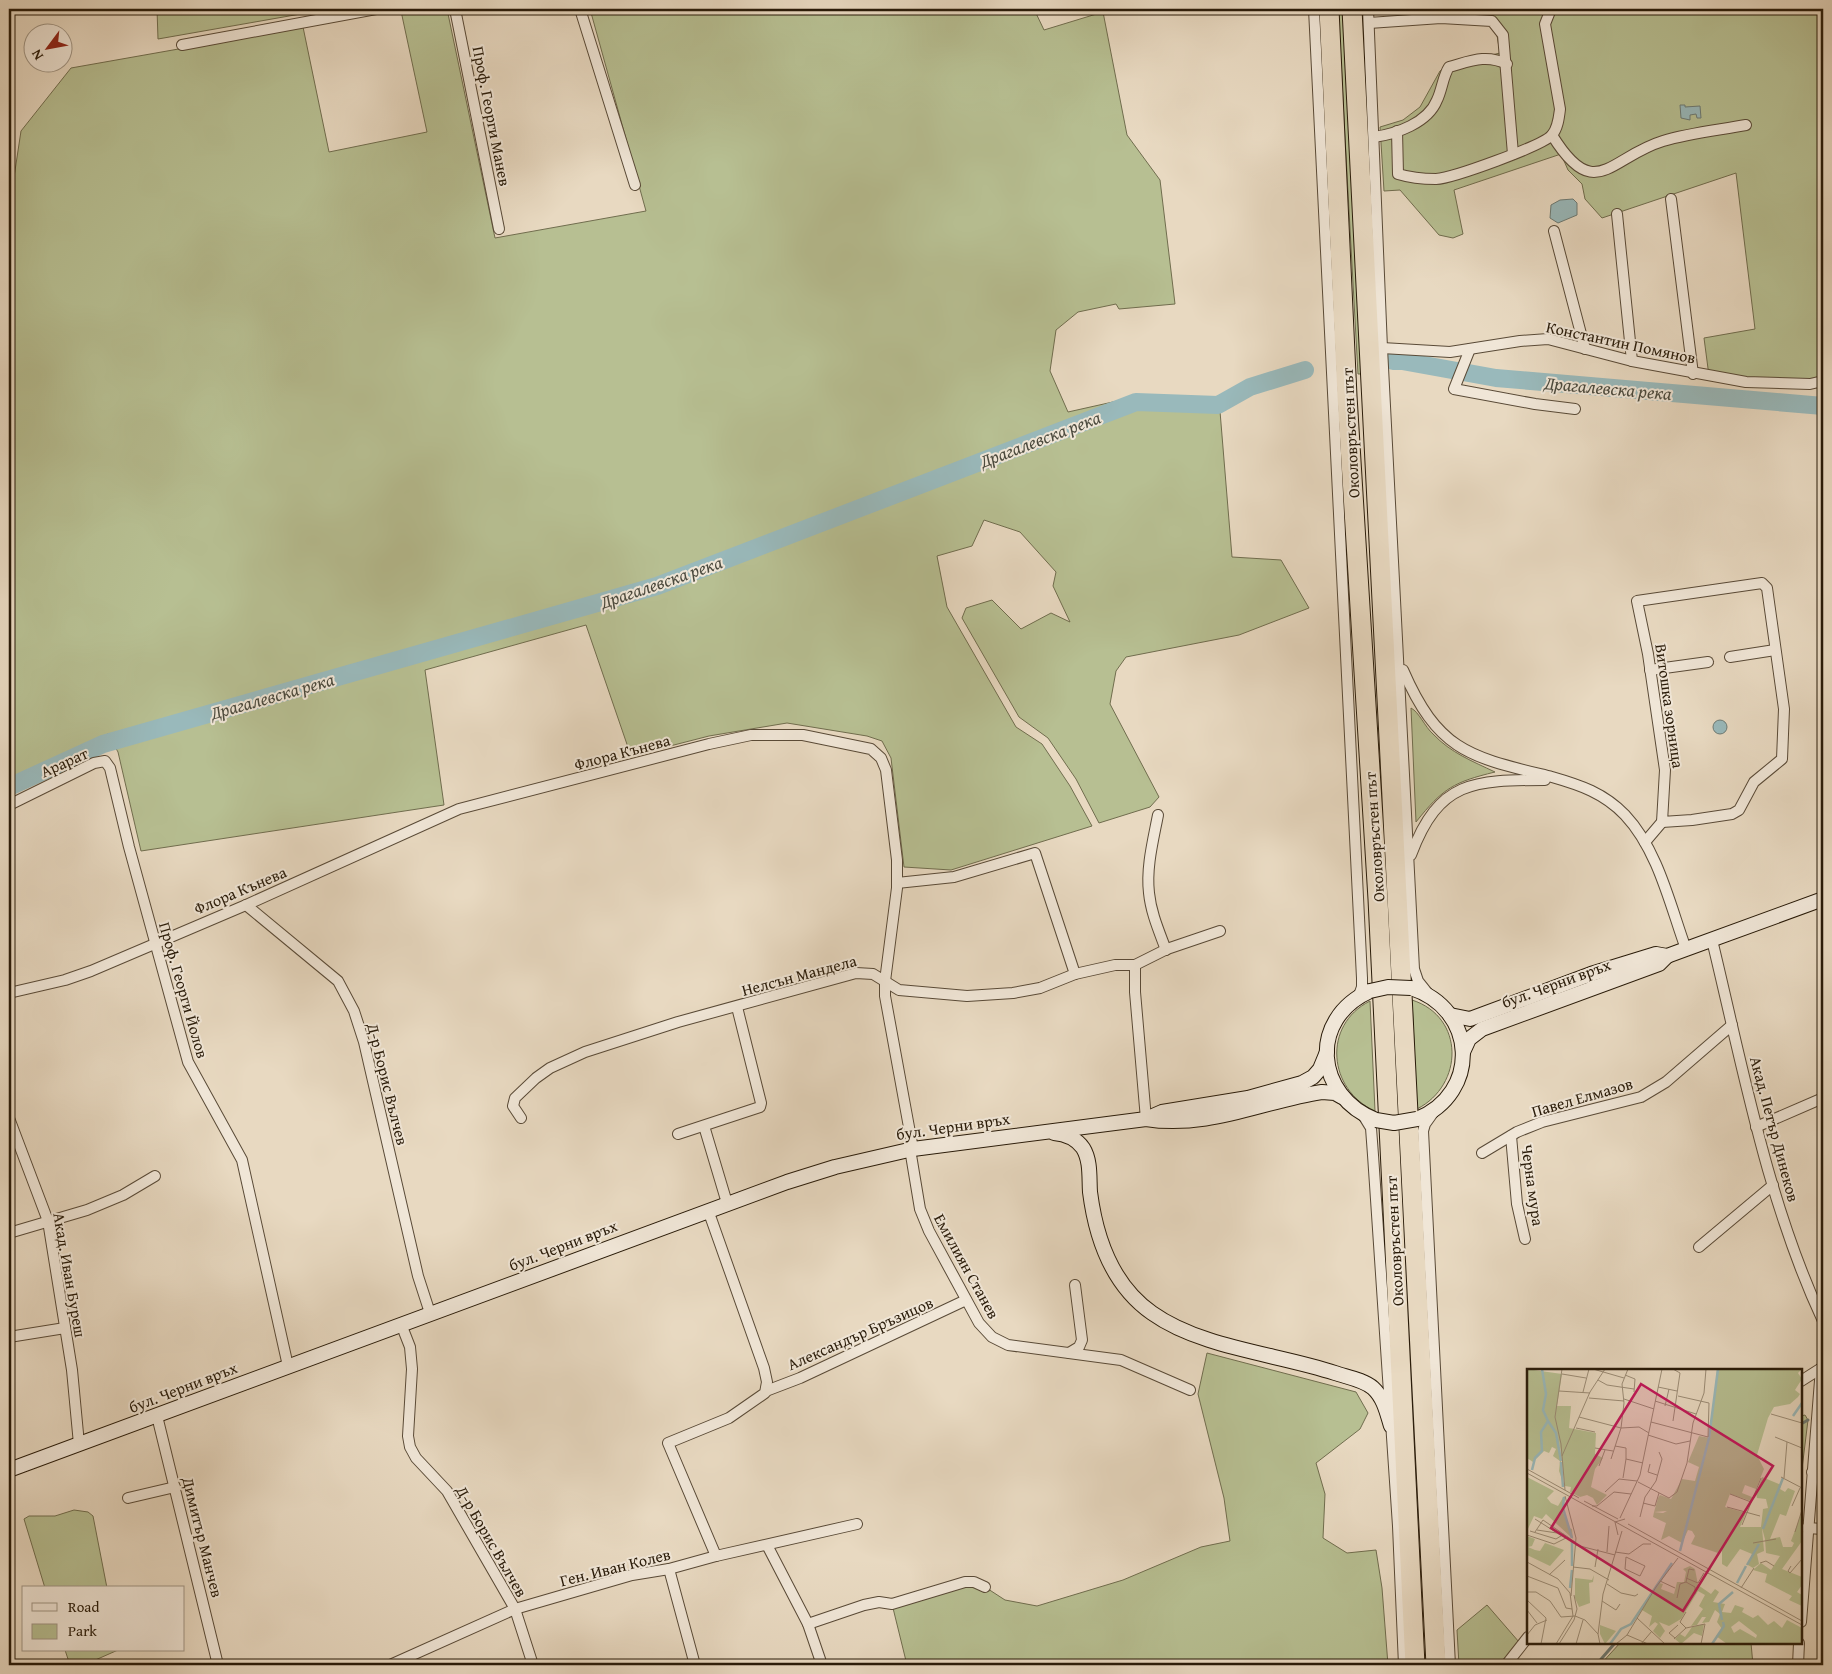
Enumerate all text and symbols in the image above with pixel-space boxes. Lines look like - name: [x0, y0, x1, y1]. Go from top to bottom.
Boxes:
- north arrow: [22, 22, 72, 72]
- street label: Проф. Георги Манев: [467, 44, 517, 188]
- text: N: [26, 45, 48, 64]
- street label: Константин Помянов: [1544, 314, 1698, 370]
- street label: Околовръстен път: [1335, 367, 1365, 499]
- water label: Драгалевска река: [1542, 369, 1674, 407]
- water label: Драгалевска река: [975, 403, 1105, 475]
- water label: Драгалевска река: [595, 548, 726, 616]
- street label: Витошка зорница: [1649, 642, 1691, 770]
- water label: Драгалевска река: [206, 665, 338, 727]
- street label: Флора Кънева: [571, 728, 673, 776]
- street label: Арарат: [36, 741, 92, 783]
- street label: Околовръстен път: [1357, 771, 1391, 903]
- street label: Флора Кънева: [190, 860, 290, 920]
- street label: Проф. Георги Йолов: [153, 919, 215, 1061]
- street label: Нелсън Мандела: [739, 948, 860, 1002]
- street label: бул. Черни връх: [1498, 952, 1615, 1014]
- street label: Д-р Борис Вълчев: [361, 1019, 415, 1148]
- street label: Акад. Петър Динеков: [1744, 1054, 1806, 1205]
- street label: Павел Елмазов: [1528, 1071, 1636, 1123]
- street label: бул. Черни връх: [895, 1106, 1012, 1146]
- street label: Черна мура: [1515, 1143, 1551, 1228]
- street label: Околовръстен път: [1379, 1175, 1409, 1307]
- street label: Емилиян Станев: [928, 1209, 1006, 1323]
- street label: Акад. Иван Буреш: [47, 1211, 93, 1339]
- street label: бул. Черни връх: [505, 1213, 622, 1277]
- street label: Александър Бръзицов: [783, 1290, 937, 1376]
- street label: бул. Черни връх: [125, 1355, 242, 1419]
- inset map: [1527, 1369, 1802, 1644]
- street label: Димитър Манчев: [176, 1473, 230, 1600]
- street label: Д-р Борис Вълчев: [450, 1480, 534, 1601]
- street label: Ген. Иван Колев: [557, 1542, 673, 1592]
- legend: [22, 1586, 185, 1652]
- text: Road: [68, 1596, 99, 1617]
- text: Park: [68, 1620, 97, 1641]

